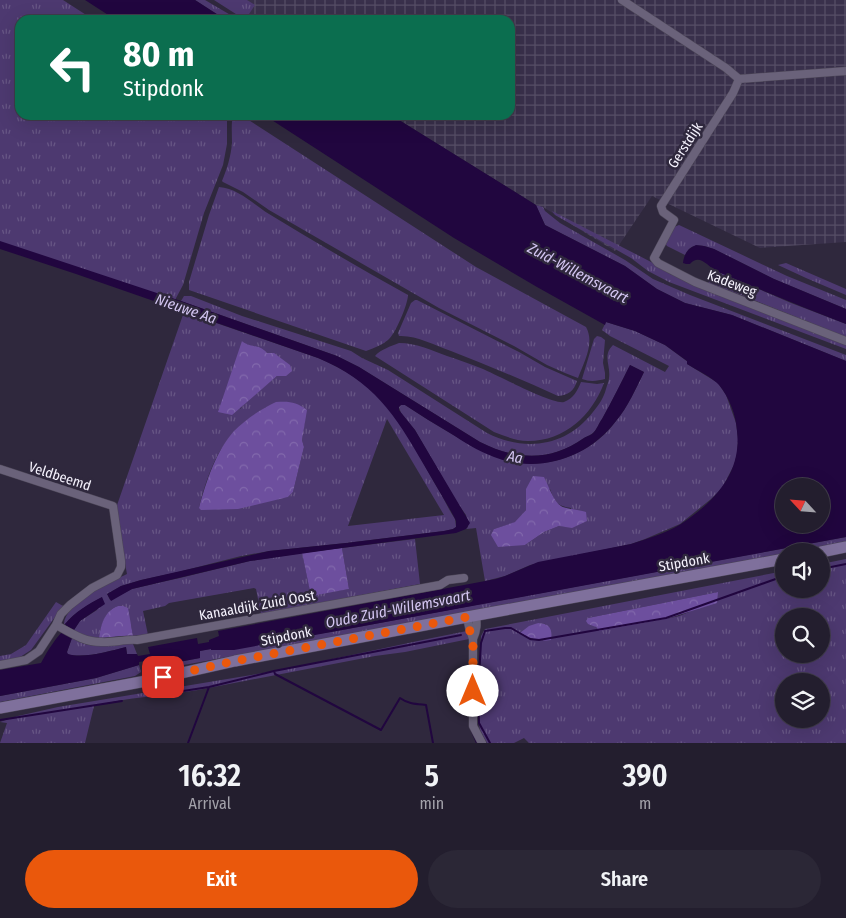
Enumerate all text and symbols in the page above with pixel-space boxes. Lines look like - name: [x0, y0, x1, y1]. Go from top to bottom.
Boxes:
- text: 80 m: [123, 33, 195, 75]
- icon: left: [40, 35, 105, 100]
- text: Stipdonk: [123, 75, 204, 102]
- street label: Gerstdijk: [664, 119, 707, 171]
- water label: Zuid-Willemsvaart: [524, 238, 631, 307]
- street label: Kadeweg: [705, 266, 759, 301]
- water label: Nieuwe Aa: [153, 290, 219, 328]
- water label: Aa: [505, 446, 525, 467]
- street label: Veldbeemd: [27, 458, 93, 495]
- north arrow: [775, 478, 830, 532]
- map controls: [775, 478, 830, 728]
- button: sound: [775, 543, 830, 598]
- street label: Stipdonk: [657, 550, 711, 575]
- water label: Oude Zuid-Willemsvaart: [324, 586, 472, 632]
- street label: Kanaaldijk Zuid Oost: [198, 587, 317, 624]
- button: search: [775, 608, 830, 663]
- street label: Stipdonk: [259, 623, 313, 650]
- pin: [142, 656, 184, 698]
- icon: arrive: [149, 663, 177, 691]
- position arrow: [446, 664, 498, 716]
- button: layers: [775, 673, 830, 728]
- text: 16:32: [178, 758, 241, 794]
- text: 5: [425, 758, 439, 794]
- text: 390: [622, 758, 668, 794]
- text: Arrival: [188, 794, 231, 813]
- text: min: [419, 794, 444, 813]
- text: m: [639, 794, 651, 813]
- button: Exit: [25, 850, 418, 908]
- button: Share: [428, 850, 821, 908]

